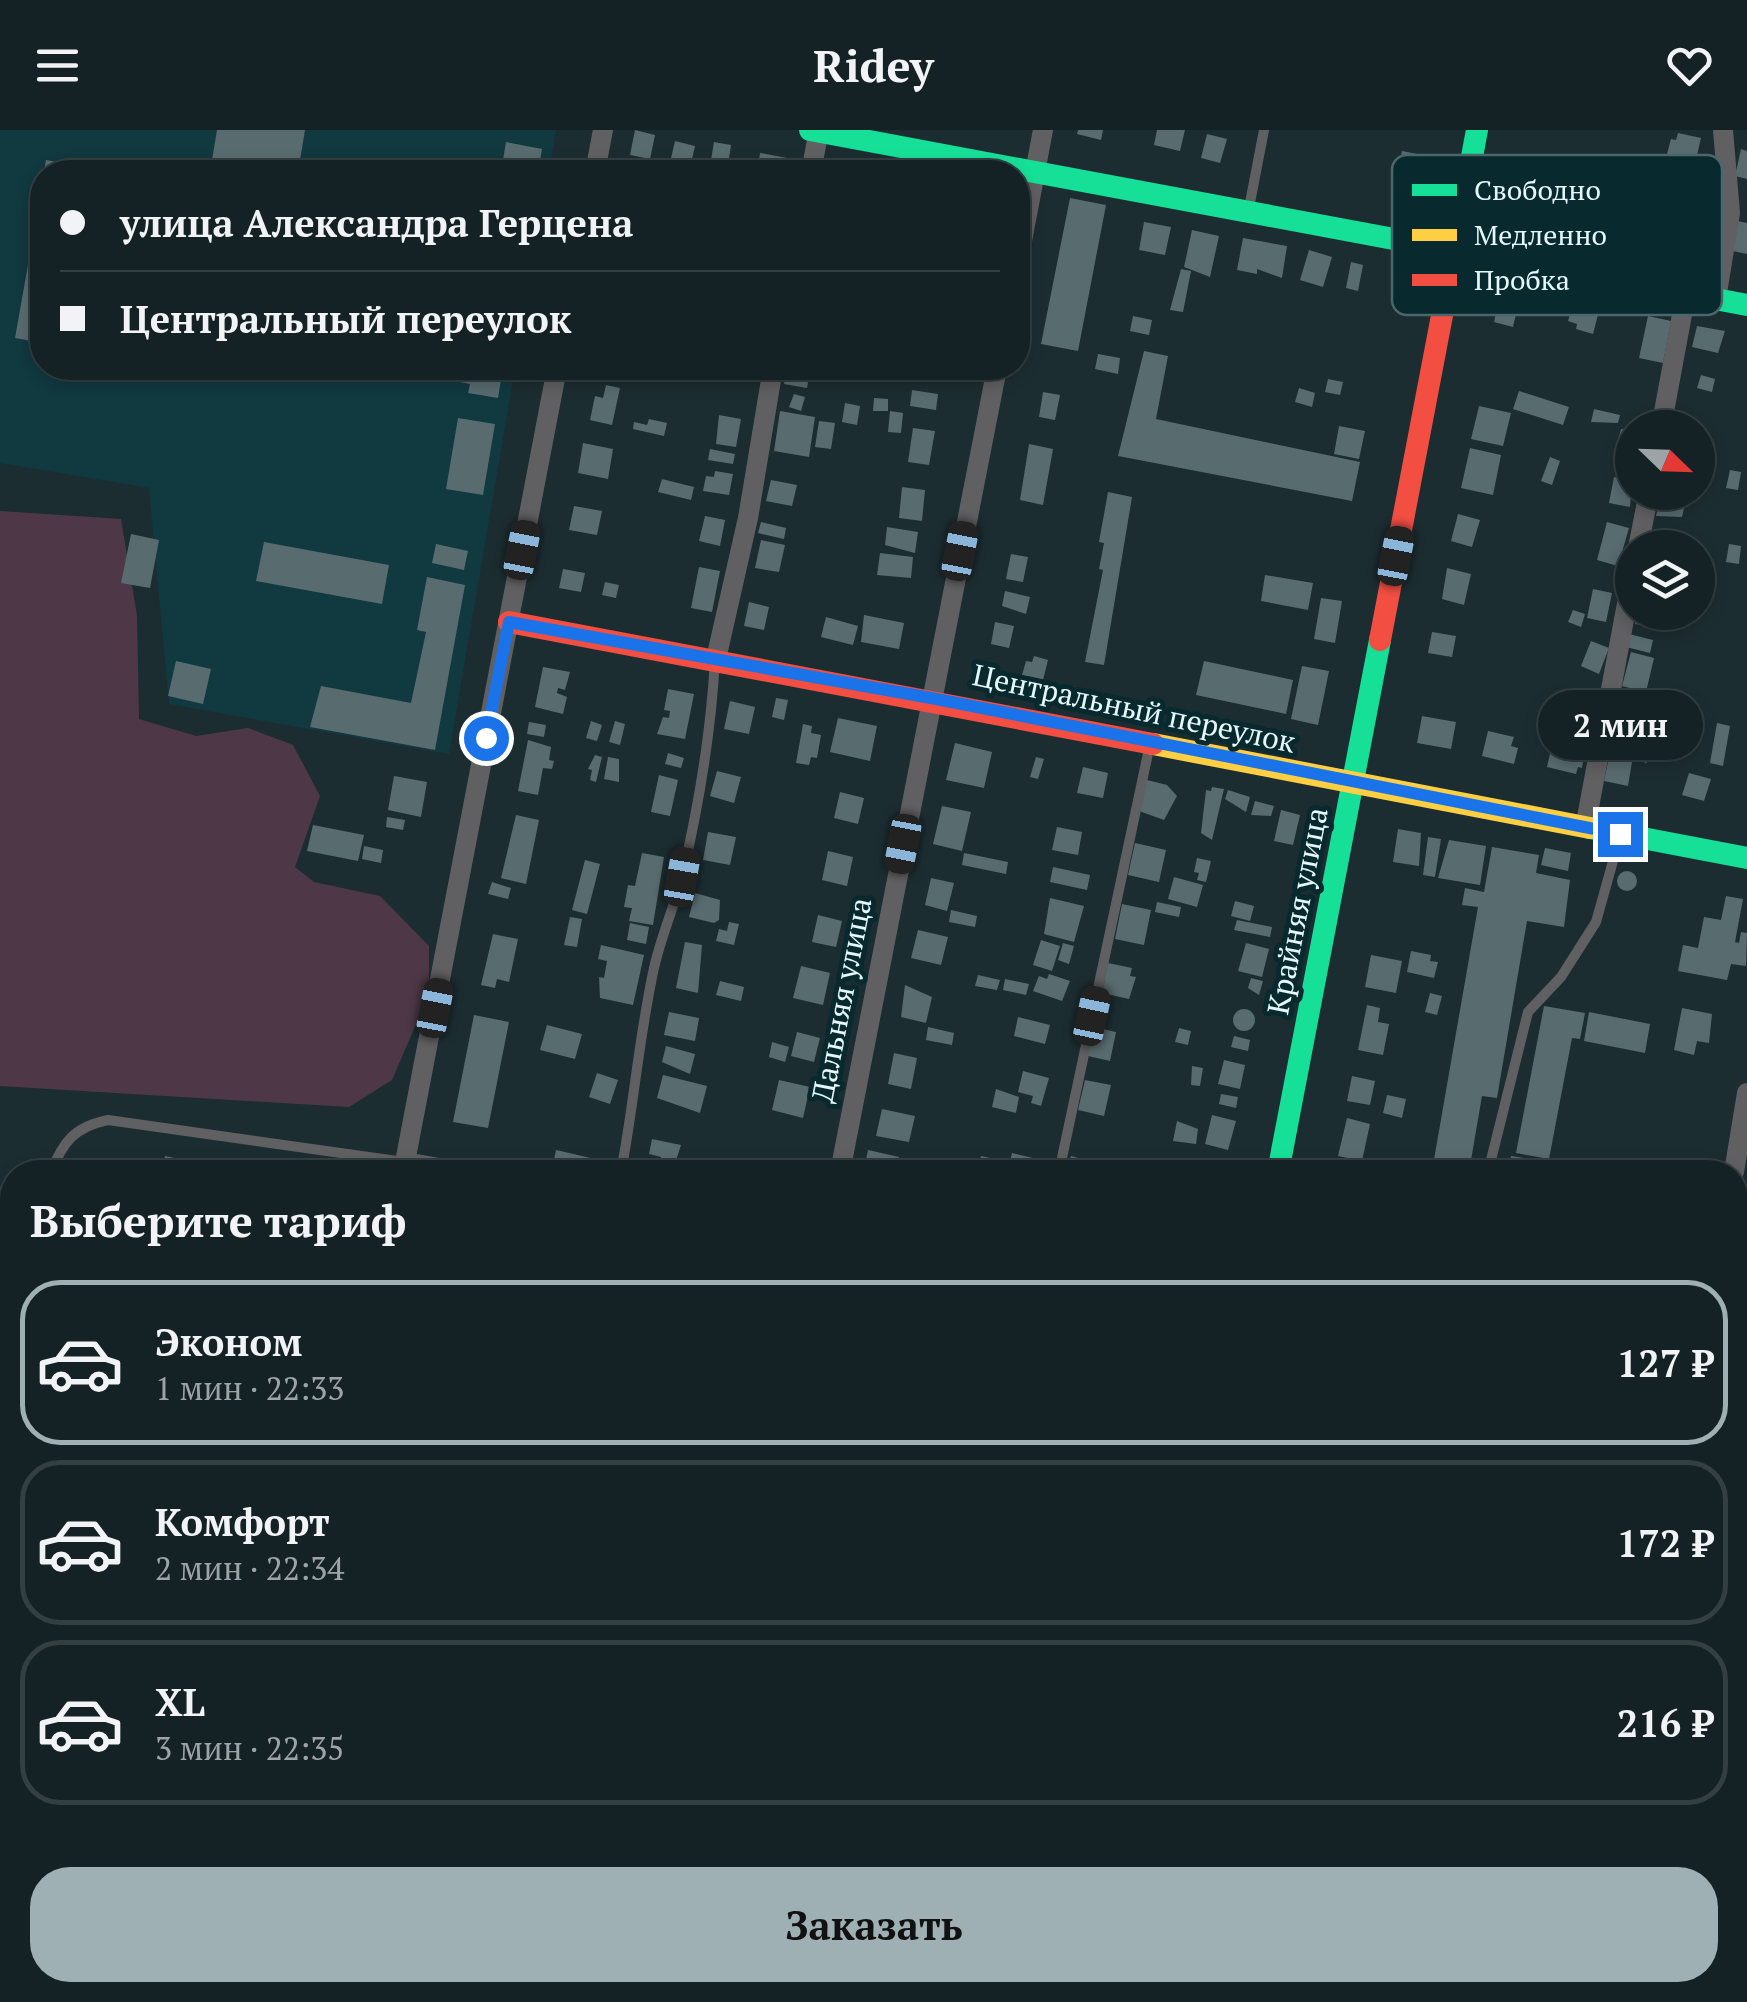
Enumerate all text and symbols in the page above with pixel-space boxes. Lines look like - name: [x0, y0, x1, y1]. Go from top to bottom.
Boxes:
- text: Ridey: [813, 35, 934, 95]
- icon: menu: [30, 38, 85, 93]
- icon: heart: [1662, 38, 1717, 93]
- legend: [1392, 155, 1722, 315]
- text: Свободно: [1474, 171, 1601, 208]
- text: улица Александра Герцена: [120, 198, 633, 248]
- text: Медленно: [1474, 216, 1607, 253]
- text: Пробка: [1474, 261, 1570, 298]
- text: Центральный переулок: [120, 294, 571, 344]
- north arrow: [1615, 410, 1715, 510]
- map controls: [1615, 410, 1715, 630]
- car: [502, 518, 542, 582]
- car: [940, 519, 980, 583]
- car: [1376, 524, 1416, 588]
- button: layers: [1615, 530, 1715, 630]
- street label: Центральный переулок: [969, 654, 1300, 762]
- callout: 2 мин: [1538, 689, 1702, 759]
- text: 2 мин: [1573, 704, 1668, 746]
- route start: [464, 716, 509, 761]
- street label: Крайняя улица: [1257, 804, 1337, 1018]
- car: [883, 812, 923, 876]
- route end: [1598, 812, 1643, 857]
- car: [662, 845, 702, 909]
- street label: Дальняя улица: [802, 894, 880, 1105]
- car: [415, 976, 455, 1040]
- car: [1071, 984, 1113, 1048]
- text: Выберите тариф: [30, 1190, 406, 1250]
- text: Эконом: [155, 1317, 302, 1367]
- icon: car: [35, 1318, 125, 1408]
- text: 127 ₽: [1617, 1338, 1713, 1388]
- text: 1 мин · 22:33: [155, 1367, 344, 1409]
- text: Комфорт: [155, 1497, 330, 1547]
- icon: car: [35, 1498, 125, 1588]
- text: 172 ₽: [1617, 1518, 1713, 1568]
- text: 2 мин · 22:34: [155, 1547, 344, 1589]
- text: XL: [155, 1677, 205, 1727]
- icon: car: [35, 1678, 125, 1768]
- text: 216 ₽: [1617, 1698, 1713, 1748]
- text: 3 мин · 22:35: [155, 1727, 344, 1769]
- button: Заказать: [30, 1867, 1718, 1982]

